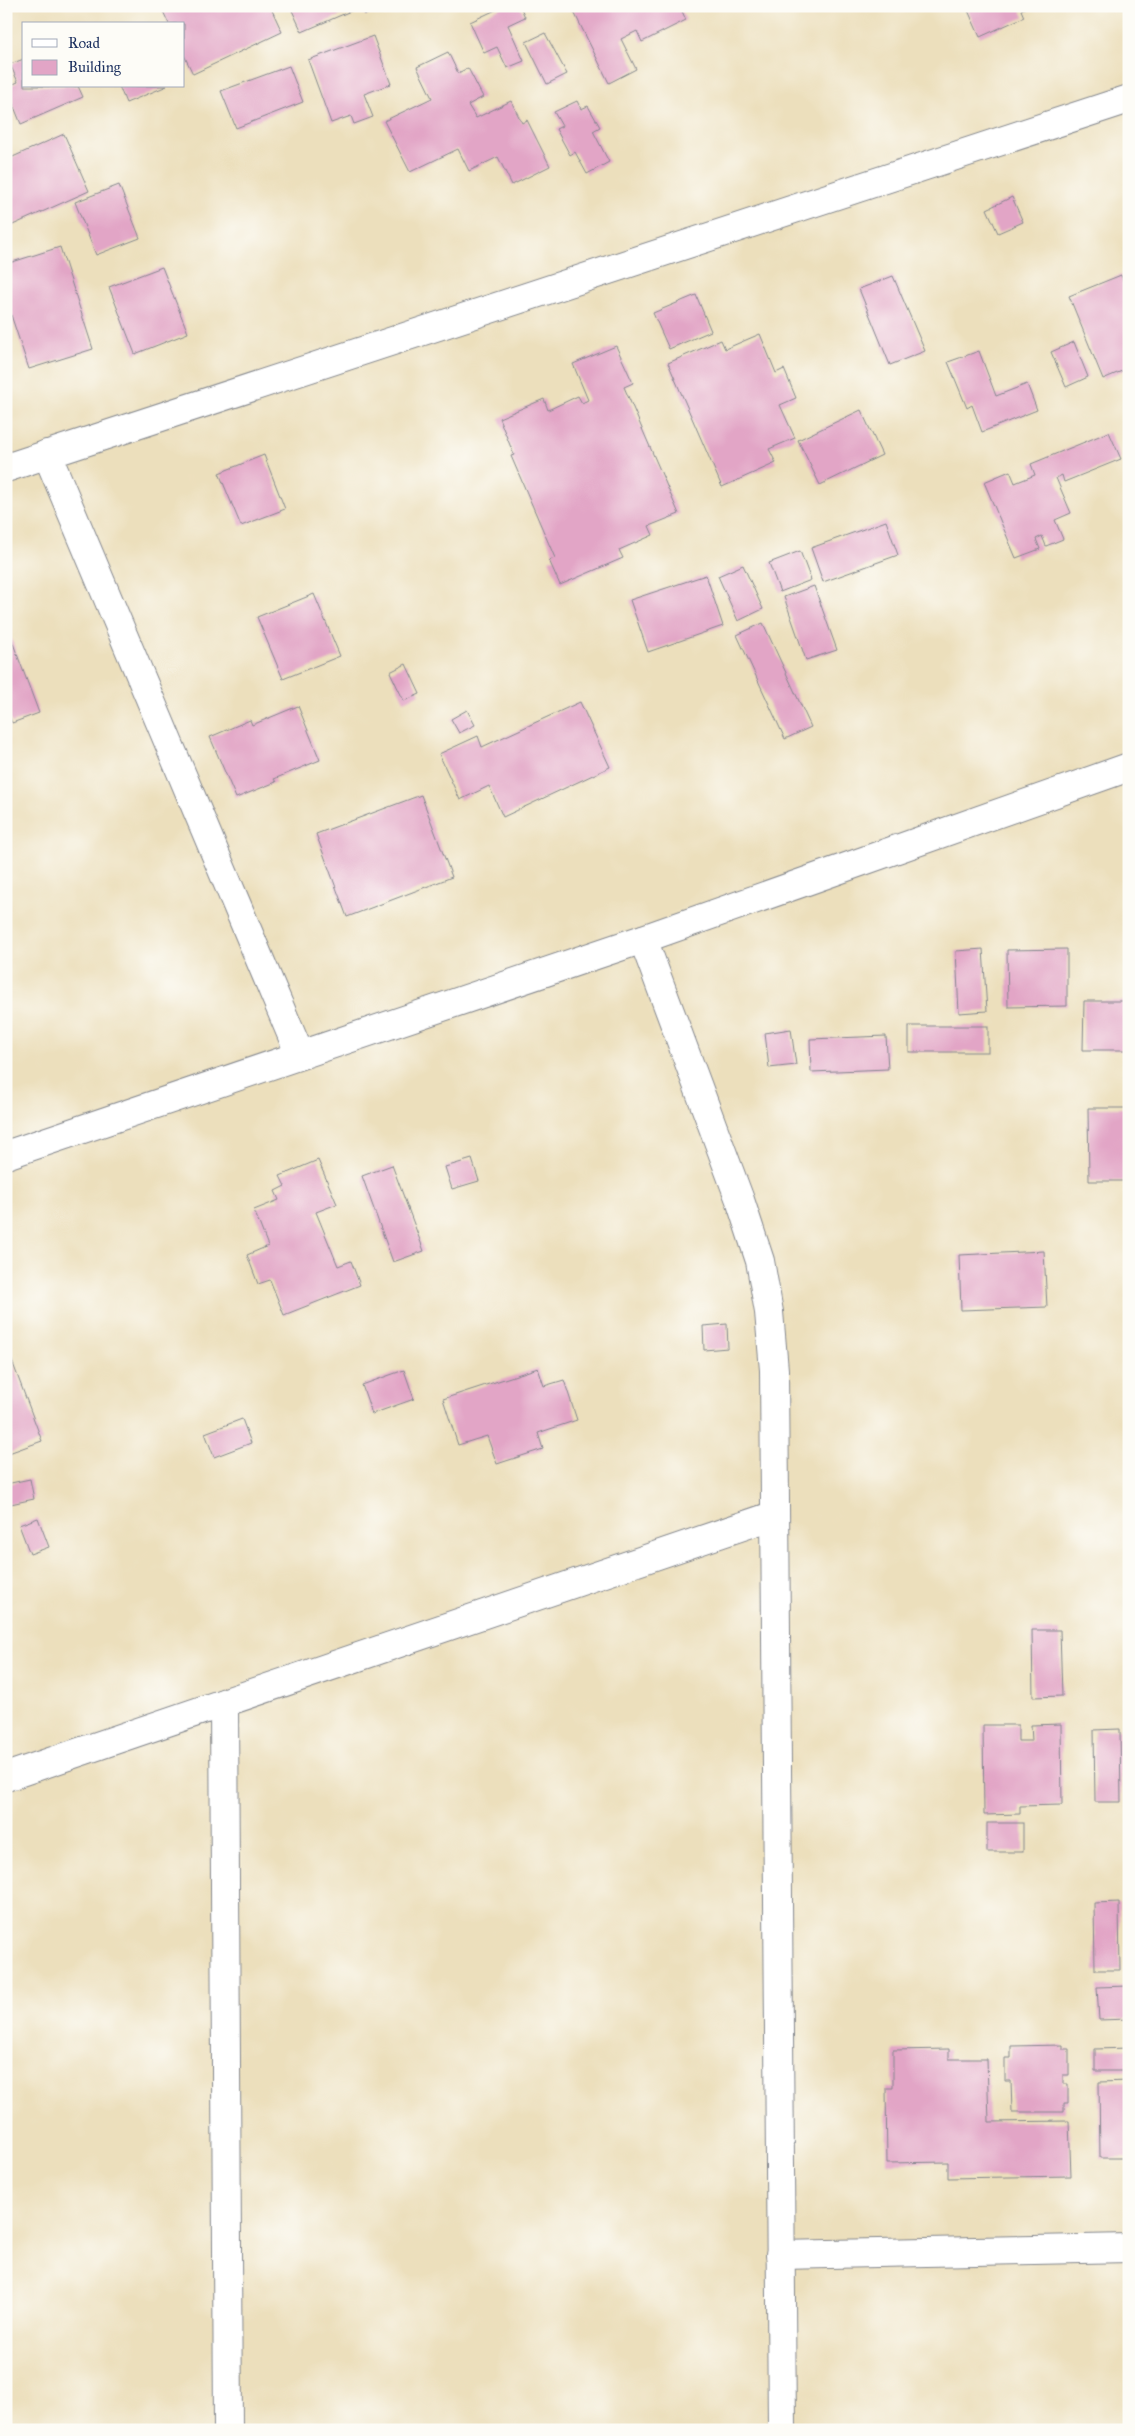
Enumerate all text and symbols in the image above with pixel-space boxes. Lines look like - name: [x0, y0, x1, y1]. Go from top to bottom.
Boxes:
- legend: [22, 22, 185, 88]
- text: Road: [68, 34, 100, 52]
- text: Building: [68, 58, 122, 76]

